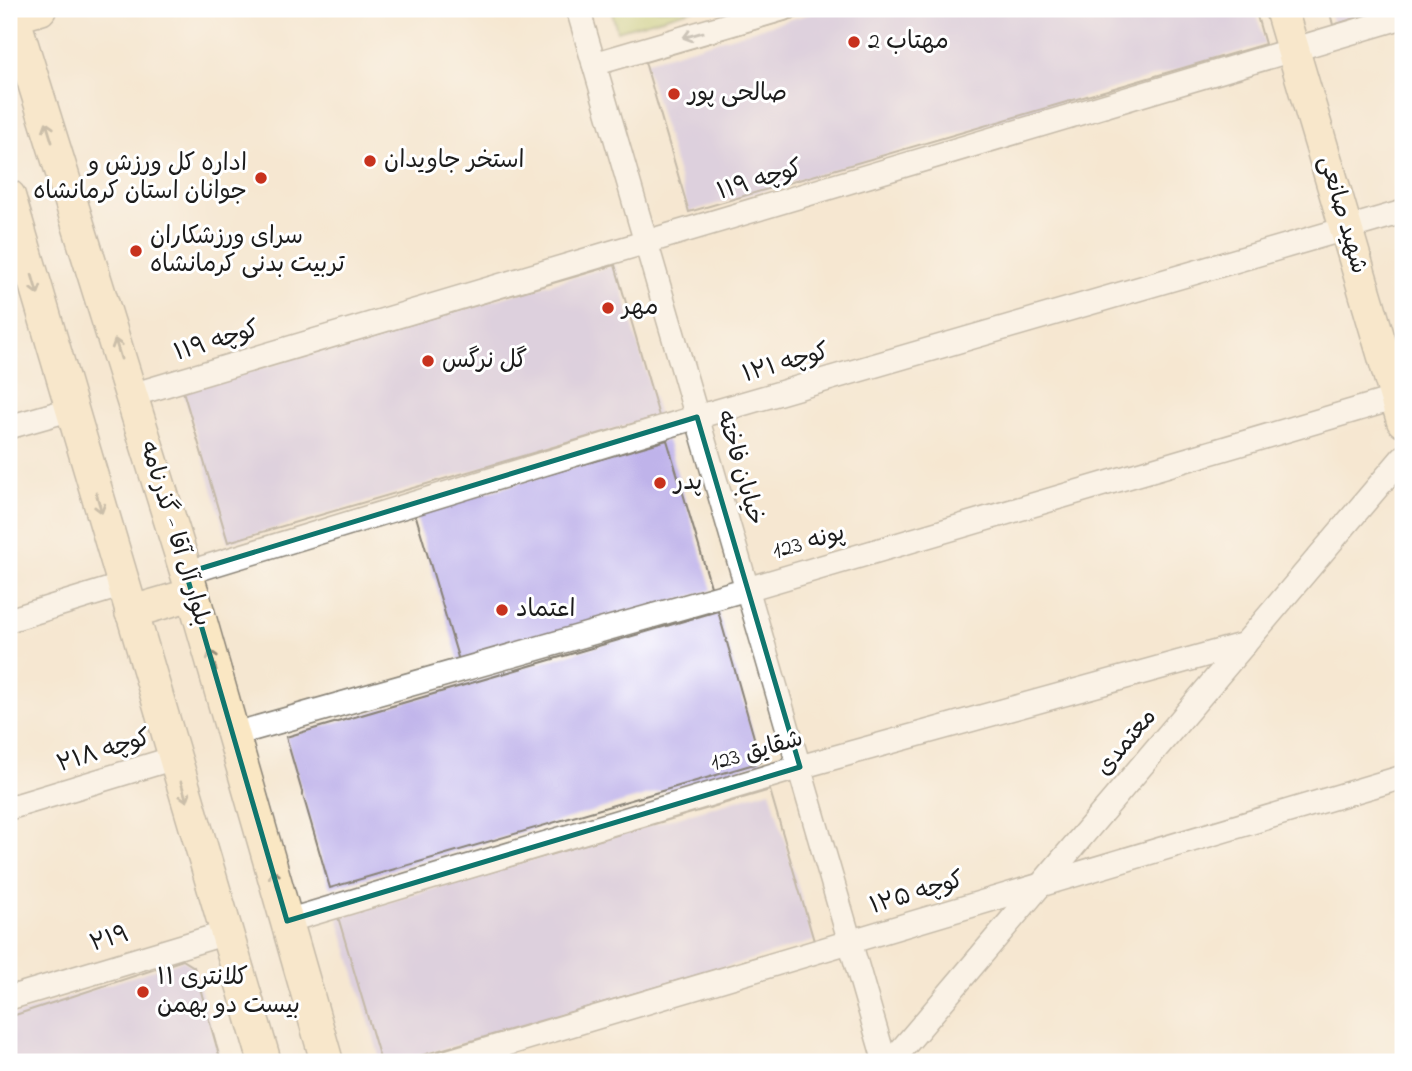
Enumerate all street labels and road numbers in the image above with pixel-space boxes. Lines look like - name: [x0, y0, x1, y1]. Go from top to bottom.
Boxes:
- street label: کوچه ۱۱۹: [713, 151, 807, 211]
- street label: شهید صانعی: [1308, 152, 1376, 278]
- street label: کوچه ۱۱۹: [170, 312, 264, 372]
- street label: کوچه ۱۲۱: [739, 335, 833, 393]
- street label: خیابان فاخته: [706, 406, 772, 530]
- street label: بلوار آل آقا - گذرنامه: [129, 437, 219, 631]
- street label: 123 پونه: [769, 516, 849, 570]
- street label: معتمدی: [1088, 701, 1166, 785]
- street label: کوچه ۲۱۸: [53, 721, 155, 783]
- street label: 123 شقایق: [707, 722, 807, 782]
- street label: کوچه ۱۲۵: [866, 863, 968, 925]
- street label: ۲۱۹: [86, 917, 134, 963]

